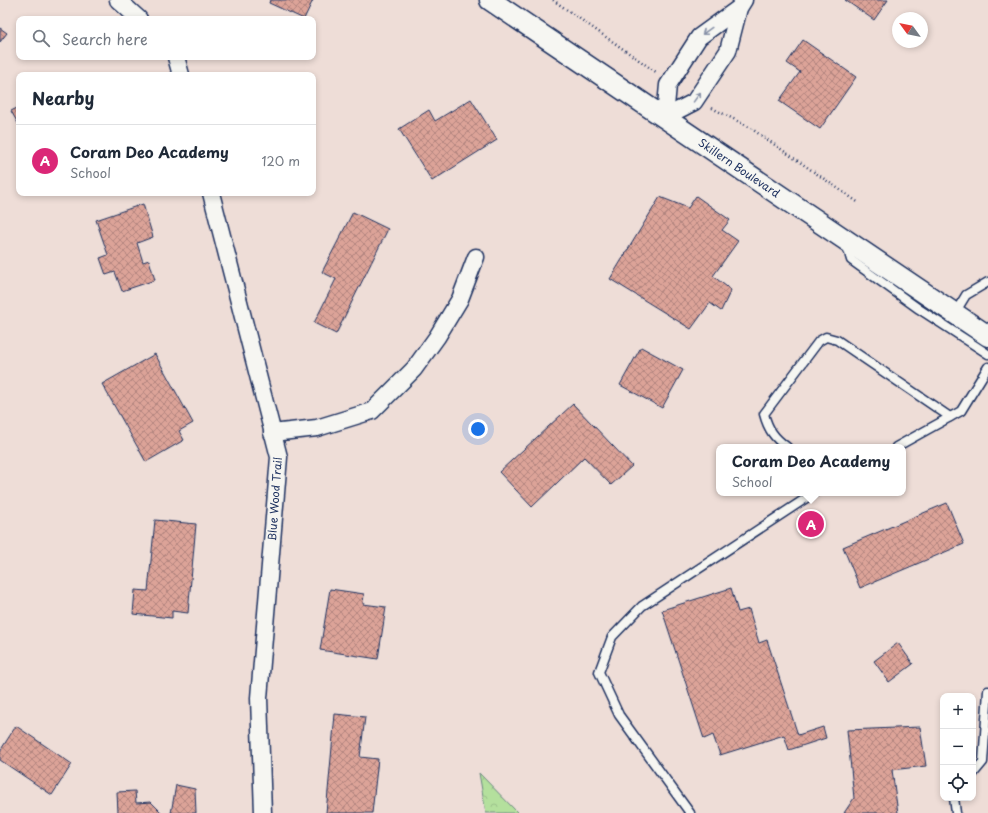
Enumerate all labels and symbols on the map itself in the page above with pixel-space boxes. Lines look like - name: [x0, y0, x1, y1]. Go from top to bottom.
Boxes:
- north arrow: [892, 12, 928, 48]
- one-way arrow: [702, 27, 713, 35]
- one-way arrow: [693, 92, 701, 103]
- street label: Skillern Boulevard: [695, 134, 784, 202]
- your location: [468, 419, 488, 439]
- street label: Blue Wood Trail: [263, 456, 286, 541]
- pin: A: [798, 509, 824, 539]

